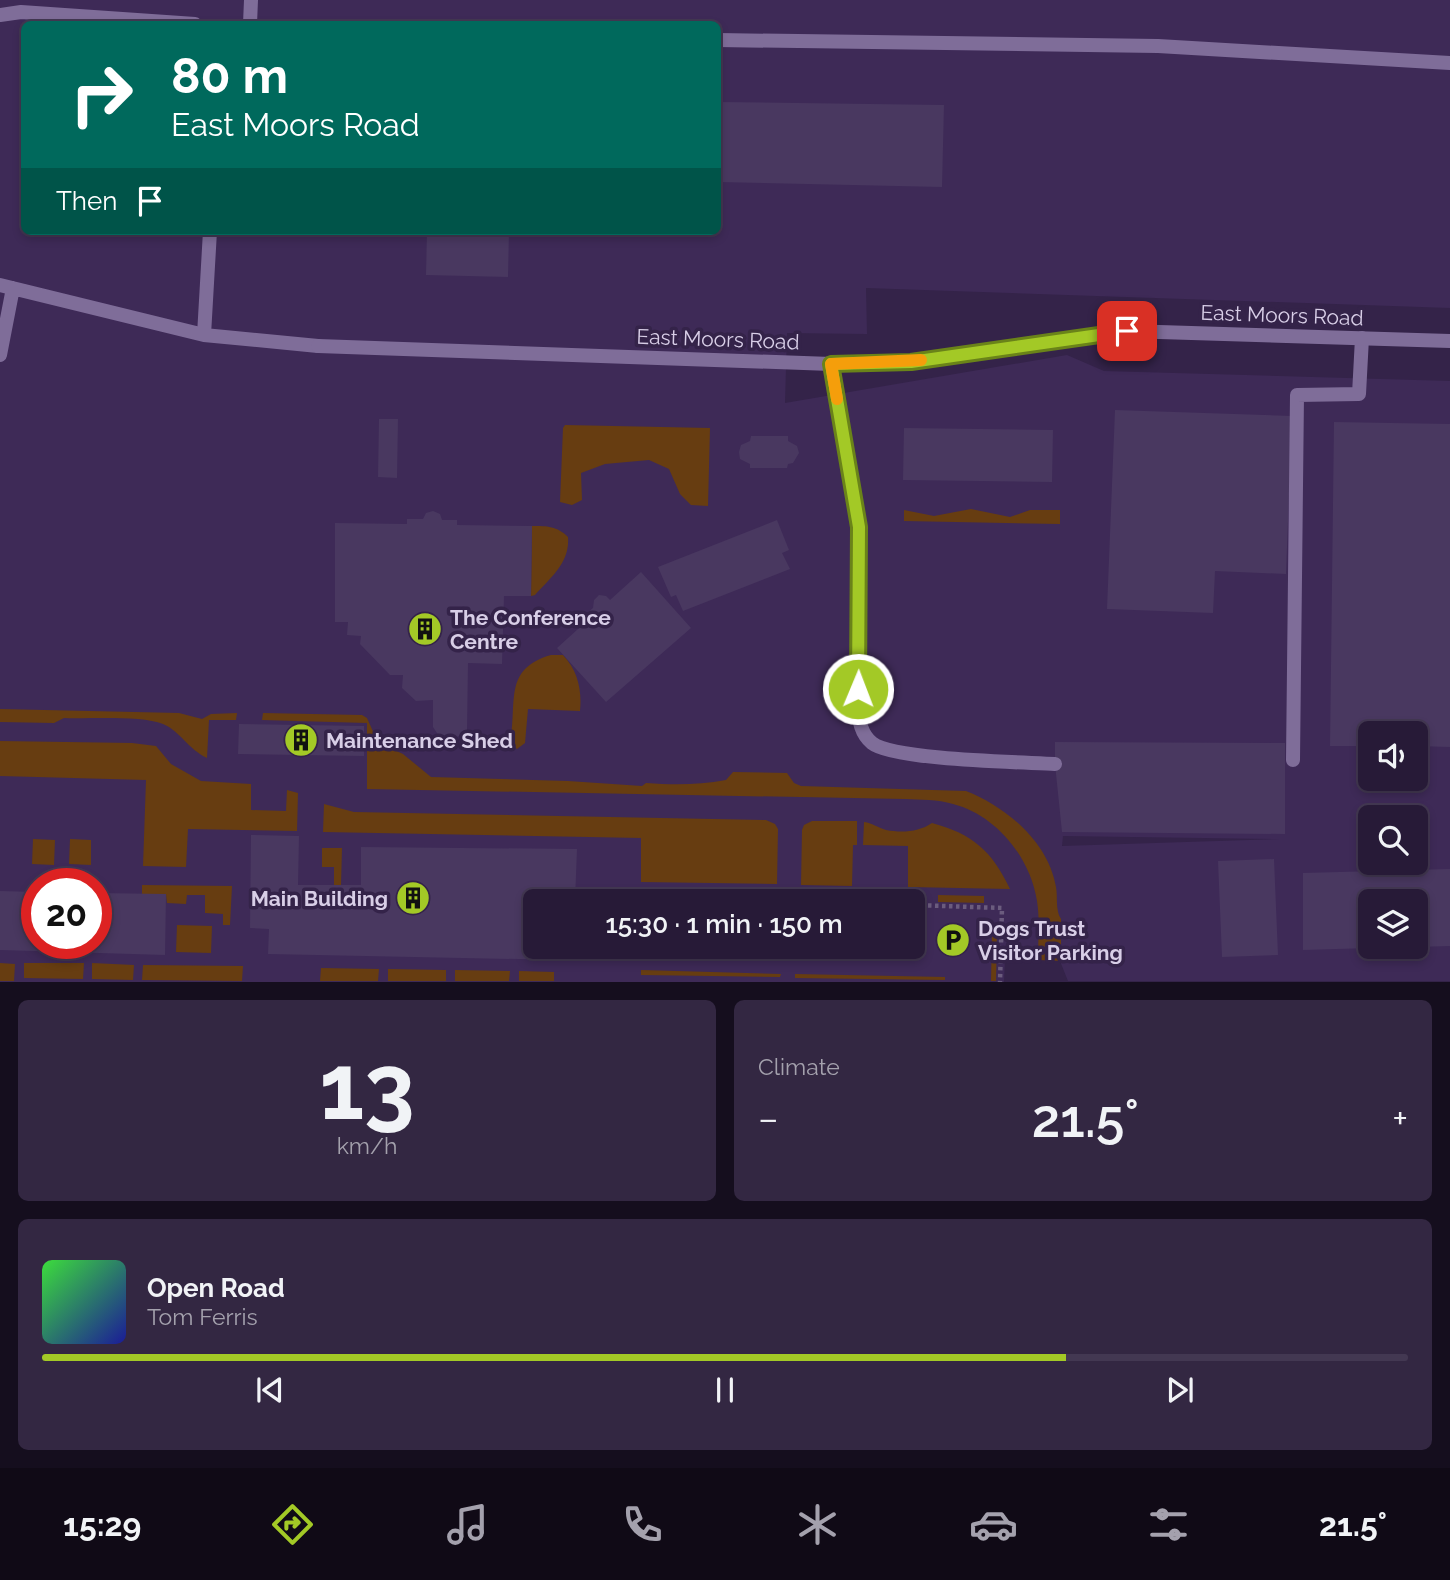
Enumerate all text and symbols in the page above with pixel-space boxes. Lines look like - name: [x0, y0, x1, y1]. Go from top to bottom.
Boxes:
- text: 80 m: [171, 47, 288, 104]
- icon: right: [56, 49, 147, 140]
- text: East Moors Road: [171, 106, 420, 143]
- icon: arrive: [131, 182, 169, 220]
- text: Then: [56, 186, 117, 216]
- street label: East Moors Road: [1200, 300, 1364, 330]
- pin: [1097, 301, 1157, 361]
- icon: arrive: [1108, 312, 1146, 350]
- street label: East Moors Road: [636, 324, 800, 354]
- place label: The Conference Centre: [450, 605, 611, 654]
- building icon: The Conference Centre: [406, 610, 444, 648]
- position arrow: [821, 652, 895, 726]
- building icon: Maintenance Shed: [282, 721, 320, 759]
- map controls: [1358, 721, 1428, 959]
- button: sound: [1358, 721, 1428, 791]
- place label: Maintenance Shed: [326, 728, 513, 753]
- button: search: [1358, 805, 1428, 875]
- speed limit sign: 20: [21, 868, 112, 959]
- building icon: Main Building: [394, 879, 432, 917]
- place label: Main Building: [251, 886, 388, 911]
- button: layers: [1358, 889, 1428, 959]
- text: 15:30 · 1 min · 150 m: [605, 909, 843, 939]
- place label: Dogs Trust Visitor Parking: [978, 916, 1123, 965]
- parking icon: Dogs Trust Visitor Parking: [934, 921, 972, 959]
- text: 13: [319, 1033, 415, 1140]
- text: Climate: [758, 1053, 840, 1080]
- text: 21.5°: [1032, 1088, 1139, 1149]
- text: −: [758, 1096, 778, 1141]
- text: +: [1392, 1096, 1408, 1141]
- text: km/h: [337, 1132, 397, 1159]
- text: Open Road: [147, 1273, 285, 1303]
- text: Tom Ferris: [147, 1303, 258, 1330]
- icon: previous: [251, 1371, 289, 1409]
- icon: pause: [706, 1371, 744, 1409]
- icon: next: [1161, 1371, 1199, 1409]
- icon: directions: [268, 1500, 317, 1549]
- icon: music: [443, 1500, 492, 1549]
- icon: phone: [618, 1500, 667, 1549]
- icon: climate: [793, 1500, 842, 1549]
- icon: car: [969, 1500, 1018, 1549]
- icon: filters: [1144, 1500, 1193, 1549]
- text: 15:29: [63, 1506, 141, 1543]
- text: 21.5°: [1319, 1506, 1387, 1543]

